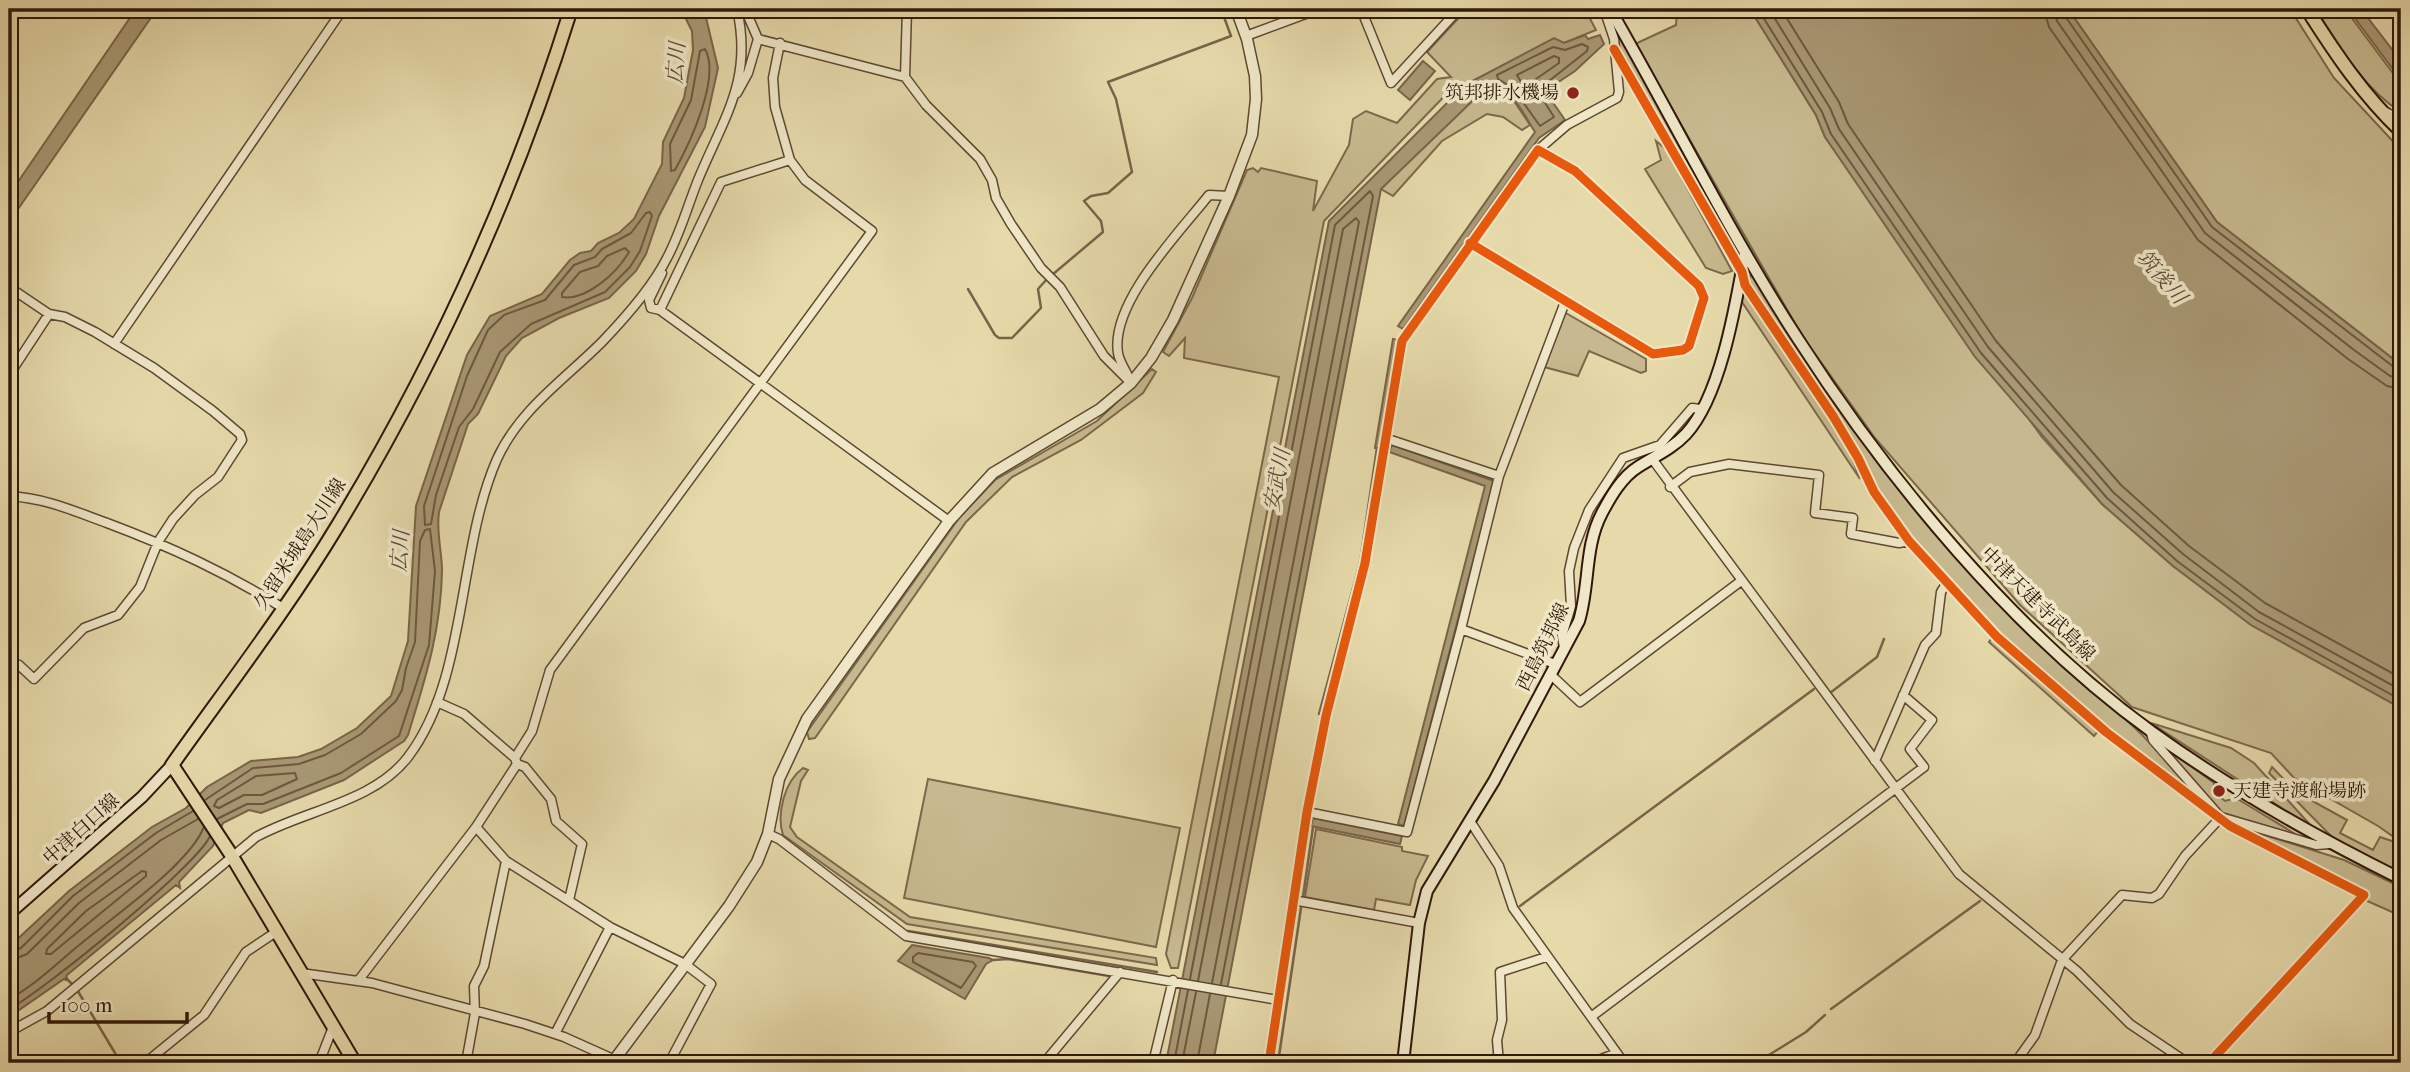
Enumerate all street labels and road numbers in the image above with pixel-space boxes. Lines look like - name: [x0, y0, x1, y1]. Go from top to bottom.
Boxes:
- street label: 久留米城島大川線: [249, 474, 351, 614]
- street label: 中津天建寺武島線: [1976, 542, 2100, 666]
- street label: 西島筑邦線: [1512, 599, 1574, 695]
- street label: 中津白口線: [38, 789, 124, 869]

